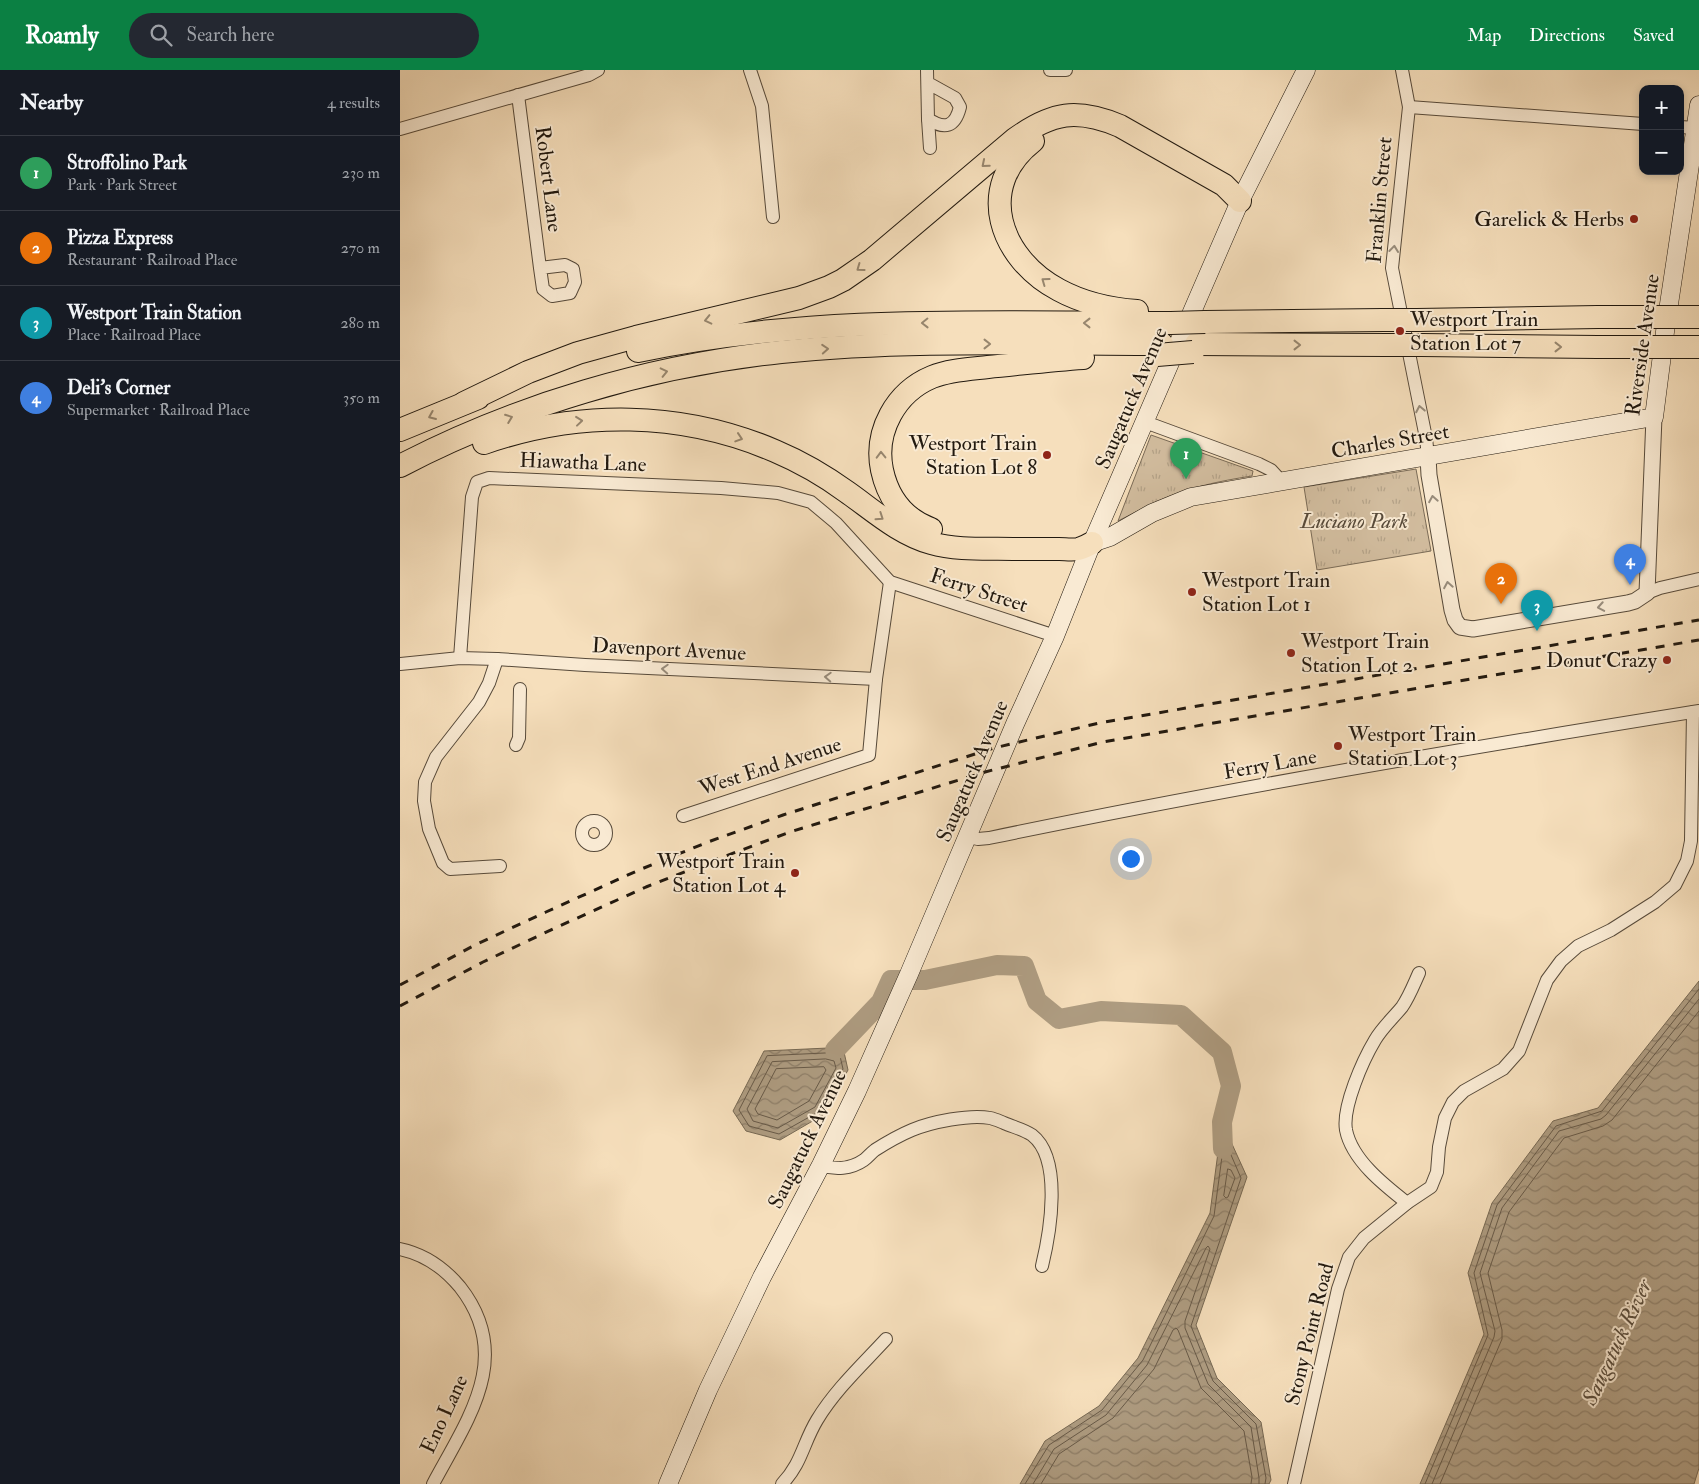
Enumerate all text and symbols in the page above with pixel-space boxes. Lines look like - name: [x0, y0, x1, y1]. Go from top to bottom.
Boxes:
- search box: [129, 13, 479, 58]
- text: Roamly: [25, 20, 99, 51]
- icon: search: [147, 21, 175, 49]
- text: Search here: [187, 23, 274, 47]
- text: Map: [1468, 24, 1501, 47]
- text: Directions: [1529, 24, 1605, 47]
- text: Saved: [1633, 24, 1674, 47]
- map controls: [1639, 85, 1684, 175]
- button: +: [1639, 85, 1684, 130]
- text: Nearby: [20, 89, 83, 116]
- text: 4 results: [327, 93, 380, 113]
- street label: Robert Lane: [529, 125, 568, 234]
- button: −: [1639, 130, 1684, 175]
- street label: Franklin Street: [1361, 136, 1398, 264]
- text: Stroffolino Park: [67, 151, 187, 175]
- one-way arrow: [982, 159, 991, 168]
- text: 1: [33, 163, 39, 183]
- text: 230 m: [342, 163, 380, 183]
- text: Park · Park Street: [67, 175, 177, 195]
- place label: Garelick & Herbs: [1474, 206, 1624, 233]
- marker: Garelick & Herbs: [1628, 213, 1640, 225]
- text: Pizza Express: [67, 226, 173, 250]
- text: 2: [32, 238, 40, 258]
- text: 270 m: [341, 238, 380, 258]
- one-way arrow: [1388, 245, 1399, 253]
- text: Restaurant · Railroad Place: [67, 250, 237, 270]
- one-way arrow: [857, 262, 866, 271]
- street label: Riverside Avenue: [1619, 272, 1666, 418]
- one-way arrow: [1041, 278, 1051, 287]
- text: Westport Train Station: [67, 301, 242, 325]
- place label: Westport Train Station Lot 7: [1409, 306, 1538, 357]
- text: 3: [33, 313, 39, 333]
- text: 280 m: [340, 313, 380, 333]
- one-way arrow: [703, 314, 712, 325]
- one-way arrow: [921, 318, 928, 328]
- one-way arrow: [1083, 318, 1091, 328]
- street label: Saugatuck Avenue: [1089, 323, 1174, 473]
- text: Place · Railroad Place: [67, 325, 201, 345]
- marker: Westport Train Station Lot 7: [1394, 325, 1406, 337]
- one-way arrow: [984, 339, 992, 349]
- one-way arrow: [1294, 339, 1302, 350]
- one-way arrow: [1555, 342, 1563, 352]
- one-way arrow: [821, 343, 829, 354]
- one-way arrow: [660, 367, 669, 378]
- text: Deli's Corner: [67, 376, 170, 400]
- text: 4: [32, 388, 40, 408]
- text: 350 m: [343, 388, 380, 408]
- text: Supermarket · Railroad Place: [67, 400, 250, 420]
- one-way arrow: [1416, 404, 1426, 413]
- one-way arrow: [428, 410, 437, 421]
- one-way arrow: [504, 414, 512, 424]
- one-way arrow: [575, 416, 583, 427]
- street label: Charles Street: [1329, 418, 1451, 465]
- place label: Westport Train Station Lot 8: [908, 430, 1037, 481]
- one-way arrow: [735, 432, 743, 442]
- pin: 1: [1170, 438, 1202, 479]
- street label: Hiawatha Lane: [519, 447, 647, 478]
- marker: Westport Train Station Lot 8: [1041, 449, 1053, 461]
- one-way arrow: [876, 451, 886, 459]
- one-way arrow: [1429, 495, 1439, 504]
- park label: Luciano Park: [1299, 508, 1408, 535]
- one-way arrow: [875, 511, 884, 520]
- pin: 4: [1614, 544, 1646, 585]
- street label: Ferry Street: [926, 562, 1031, 619]
- pin: 2: [1485, 563, 1517, 604]
- place label: Westport Train Station Lot 1: [1201, 567, 1330, 618]
- one-way arrow: [1443, 581, 1454, 589]
- marker: Westport Train Station Lot 1: [1186, 586, 1198, 598]
- pin: 3: [1521, 590, 1553, 631]
- one-way arrow: [1597, 602, 1606, 612]
- place label: Westport Train Station Lot 2: [1300, 628, 1429, 679]
- street label: Davenport Avenue: [591, 632, 747, 667]
- marker: Westport Train Station Lot 2: [1285, 647, 1297, 659]
- place label: Donut Crazy: [1546, 647, 1658, 674]
- marker: Donut Crazy: [1661, 654, 1673, 666]
- one-way arrow: [661, 663, 669, 674]
- one-way arrow: [823, 671, 831, 682]
- street label: Saugatuck Avenue: [930, 696, 1015, 846]
- place label: Westport Train Station Lot 3: [1347, 721, 1476, 772]
- street label: West End Avenue: [695, 731, 845, 803]
- marker: Westport Train Station Lot 3: [1332, 740, 1344, 752]
- street label: Ferry Lane: [1221, 743, 1319, 786]
- your location: [1118, 846, 1144, 872]
- place label: Westport Train Station Lot 4: [656, 848, 787, 899]
- marker: Westport Train Station Lot 4: [789, 867, 801, 879]
- street label: Saugatuck Avenue: [762, 1065, 853, 1213]
- street label: Stony Point Road: [1279, 1259, 1340, 1408]
- water label: Saugatuck River: [1575, 1273, 1659, 1411]
- street label: Eno Lane: [414, 1370, 475, 1458]

